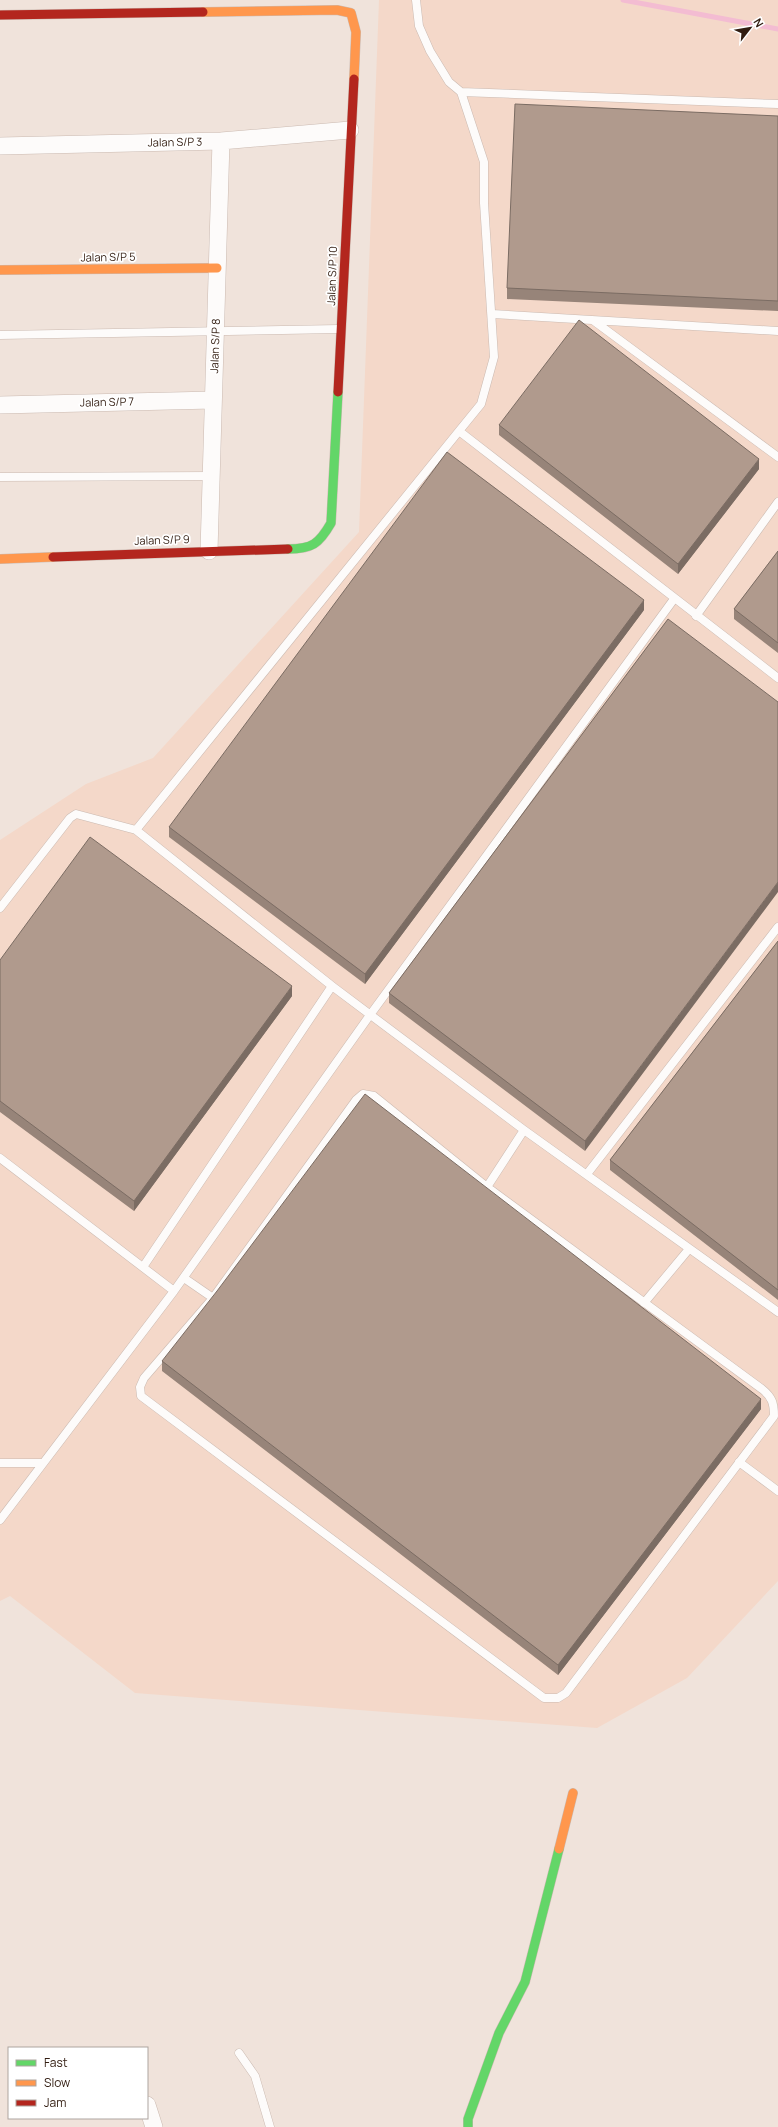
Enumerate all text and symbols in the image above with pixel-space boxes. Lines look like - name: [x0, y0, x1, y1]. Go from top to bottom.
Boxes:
- north arrow: [730, 8, 770, 48]
- text: N: [751, 15, 768, 30]
- street label: Jalan S/P 3: [148, 134, 202, 149]
- street label: Jalan S/P 10: [323, 246, 340, 306]
- street label: Jalan S/P 5: [80, 249, 136, 264]
- street label: Jalan S/P 8: [206, 318, 223, 374]
- street label: Jalan S/P 7: [80, 394, 134, 409]
- street label: Jalan S/P 9: [134, 531, 190, 548]
- legend: [8, 2047, 148, 2119]
- text: Fast: [44, 2054, 68, 2071]
- text: Slow: [44, 2074, 70, 2091]
- text: Jam: [44, 2094, 66, 2111]

